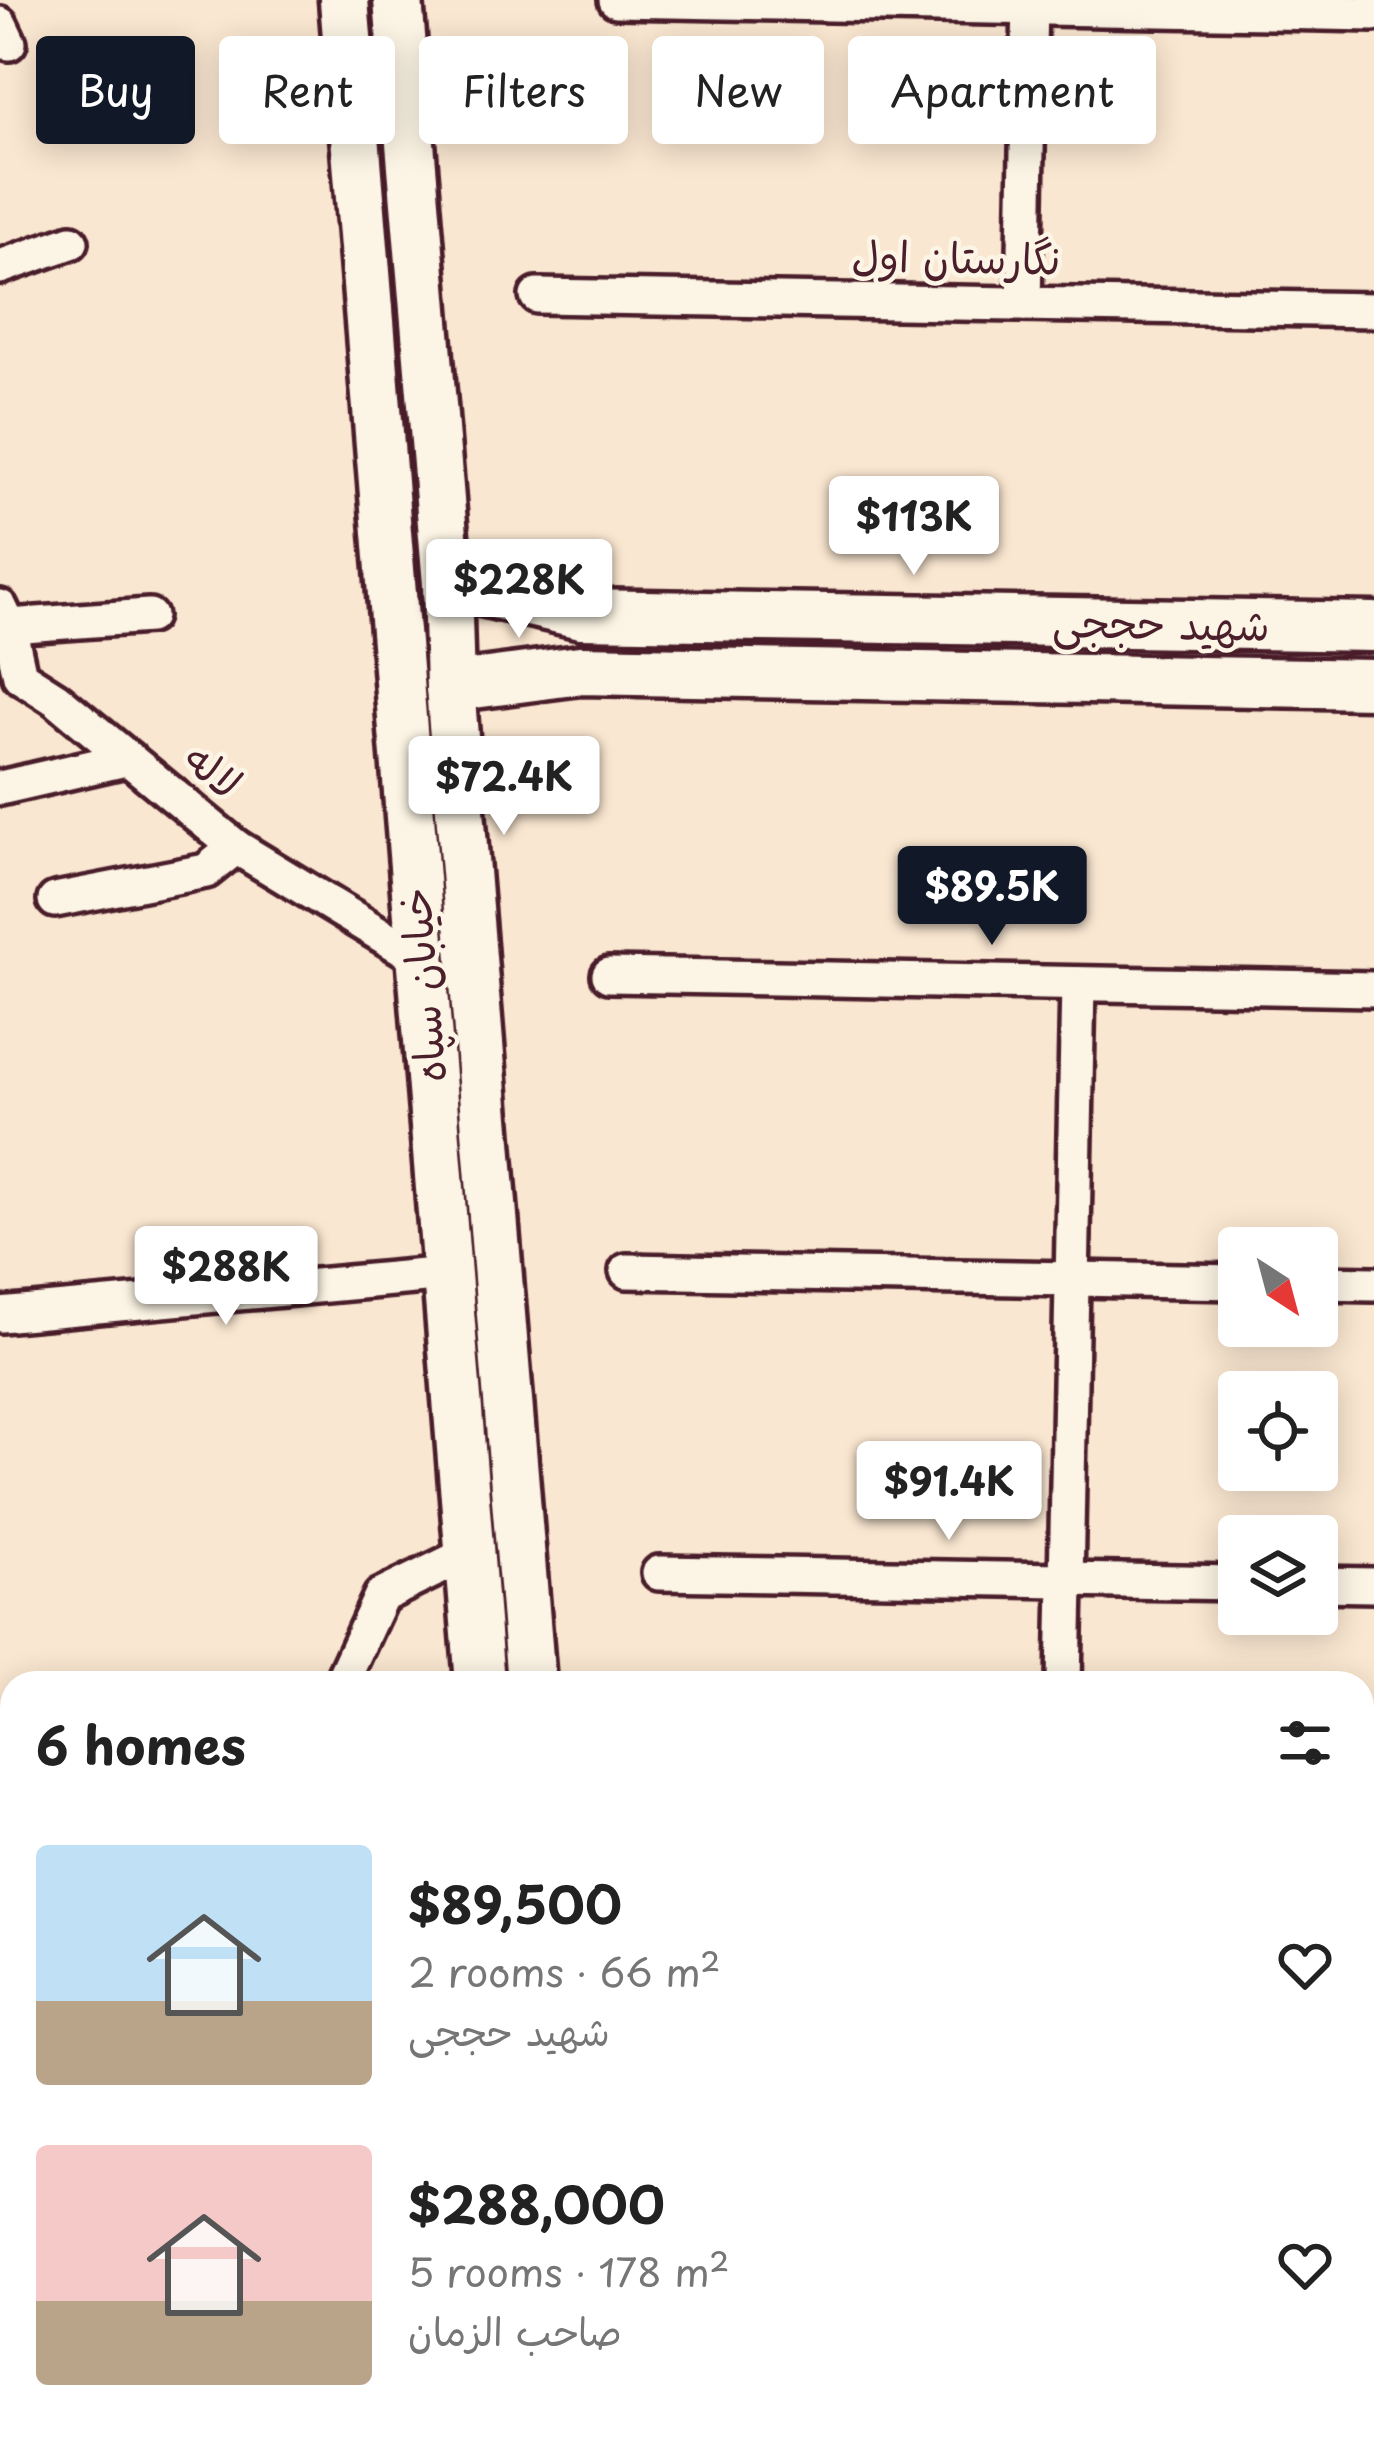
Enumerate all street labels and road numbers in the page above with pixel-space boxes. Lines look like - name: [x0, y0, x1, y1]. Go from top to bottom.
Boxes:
- street label: نگارستان اول: [851, 222, 1061, 289]
- street label: شهید حججی: [1052, 588, 1270, 655]
- street label: لاله: [172, 726, 257, 812]
- street label: خیابان سپاه: [381, 885, 460, 1085]

